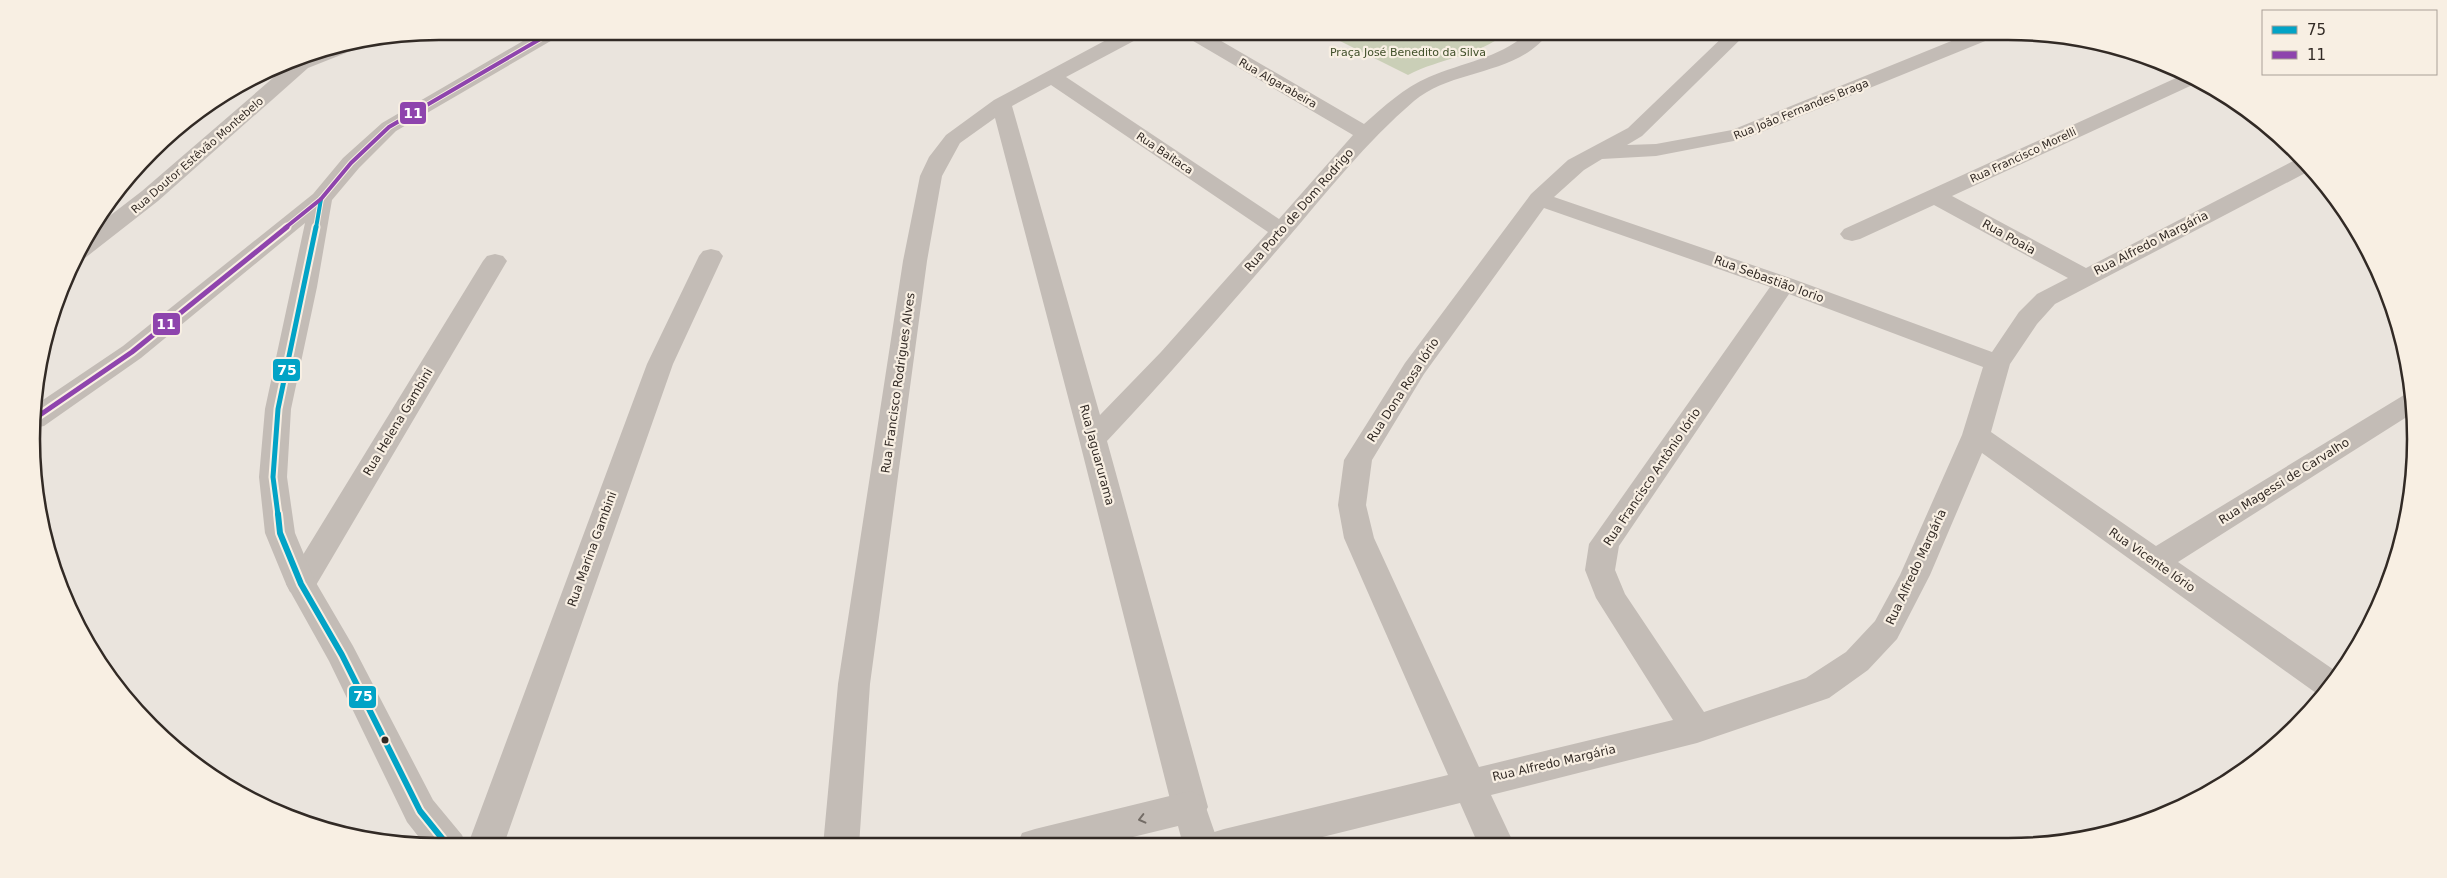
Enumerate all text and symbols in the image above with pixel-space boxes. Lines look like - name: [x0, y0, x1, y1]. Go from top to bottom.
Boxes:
- legend: [2262, 10, 2437, 75]
- text: 75: [2307, 21, 2326, 39]
- park label: Praça José Benedito da Silva: [1330, 46, 1486, 59]
- text: 11: [2307, 46, 2326, 64]
- street label: Rua Algarabeira: [1236, 56, 1319, 111]
- street label: Rua João Fernandes Braga: [1732, 76, 1871, 143]
- street label: Rua Doutor Estêvão Montebelo: [129, 94, 266, 216]
- line badge: 11: [399, 101, 427, 125]
- text: 11: [403, 105, 423, 121]
- street label: Rua Francisco Morelli: [1968, 125, 2078, 186]
- street label: Rua Baitaca: [1134, 130, 1196, 177]
- street label: Rua Porto de Dom Rodrigo: [1242, 146, 1356, 274]
- street label: Rua Alfredo Margária: [2092, 208, 2210, 278]
- street label: Rua Poaia: [1980, 217, 2038, 257]
- street label: Rua Sebastião Iorio: [1712, 253, 1826, 305]
- street label: Rua Francisco Rodrigues Alves: [878, 292, 918, 474]
- line badge: 11: [152, 312, 181, 336]
- text: 11: [156, 316, 176, 332]
- street label: Rua Dona Rosa Iório: [1364, 335, 1442, 445]
- line badge: 75: [272, 358, 301, 382]
- text: 75: [277, 362, 297, 378]
- street label: Rua Helena Gambini: [360, 366, 436, 478]
- street label: Rua Jaguarurama: [1077, 403, 1117, 507]
- street label: Rua Francisco Antônio Iório: [1601, 406, 1703, 548]
- street label: Rua Magessi de Carvalho: [2216, 435, 2352, 527]
- street label: Rua Marina Gambini: [565, 489, 619, 609]
- street label: Rua Alfredo Margária: [1883, 507, 1949, 627]
- street label: Rua Vicente Iório: [2106, 525, 2198, 595]
- line badge: 75: [348, 685, 377, 709]
- text: 75: [353, 688, 373, 704]
- unlabelled marker: [380, 735, 390, 745]
- street label: Rua Alfredo Margária: [1491, 742, 1617, 784]
- one-way arrow: [1138, 813, 1147, 824]

